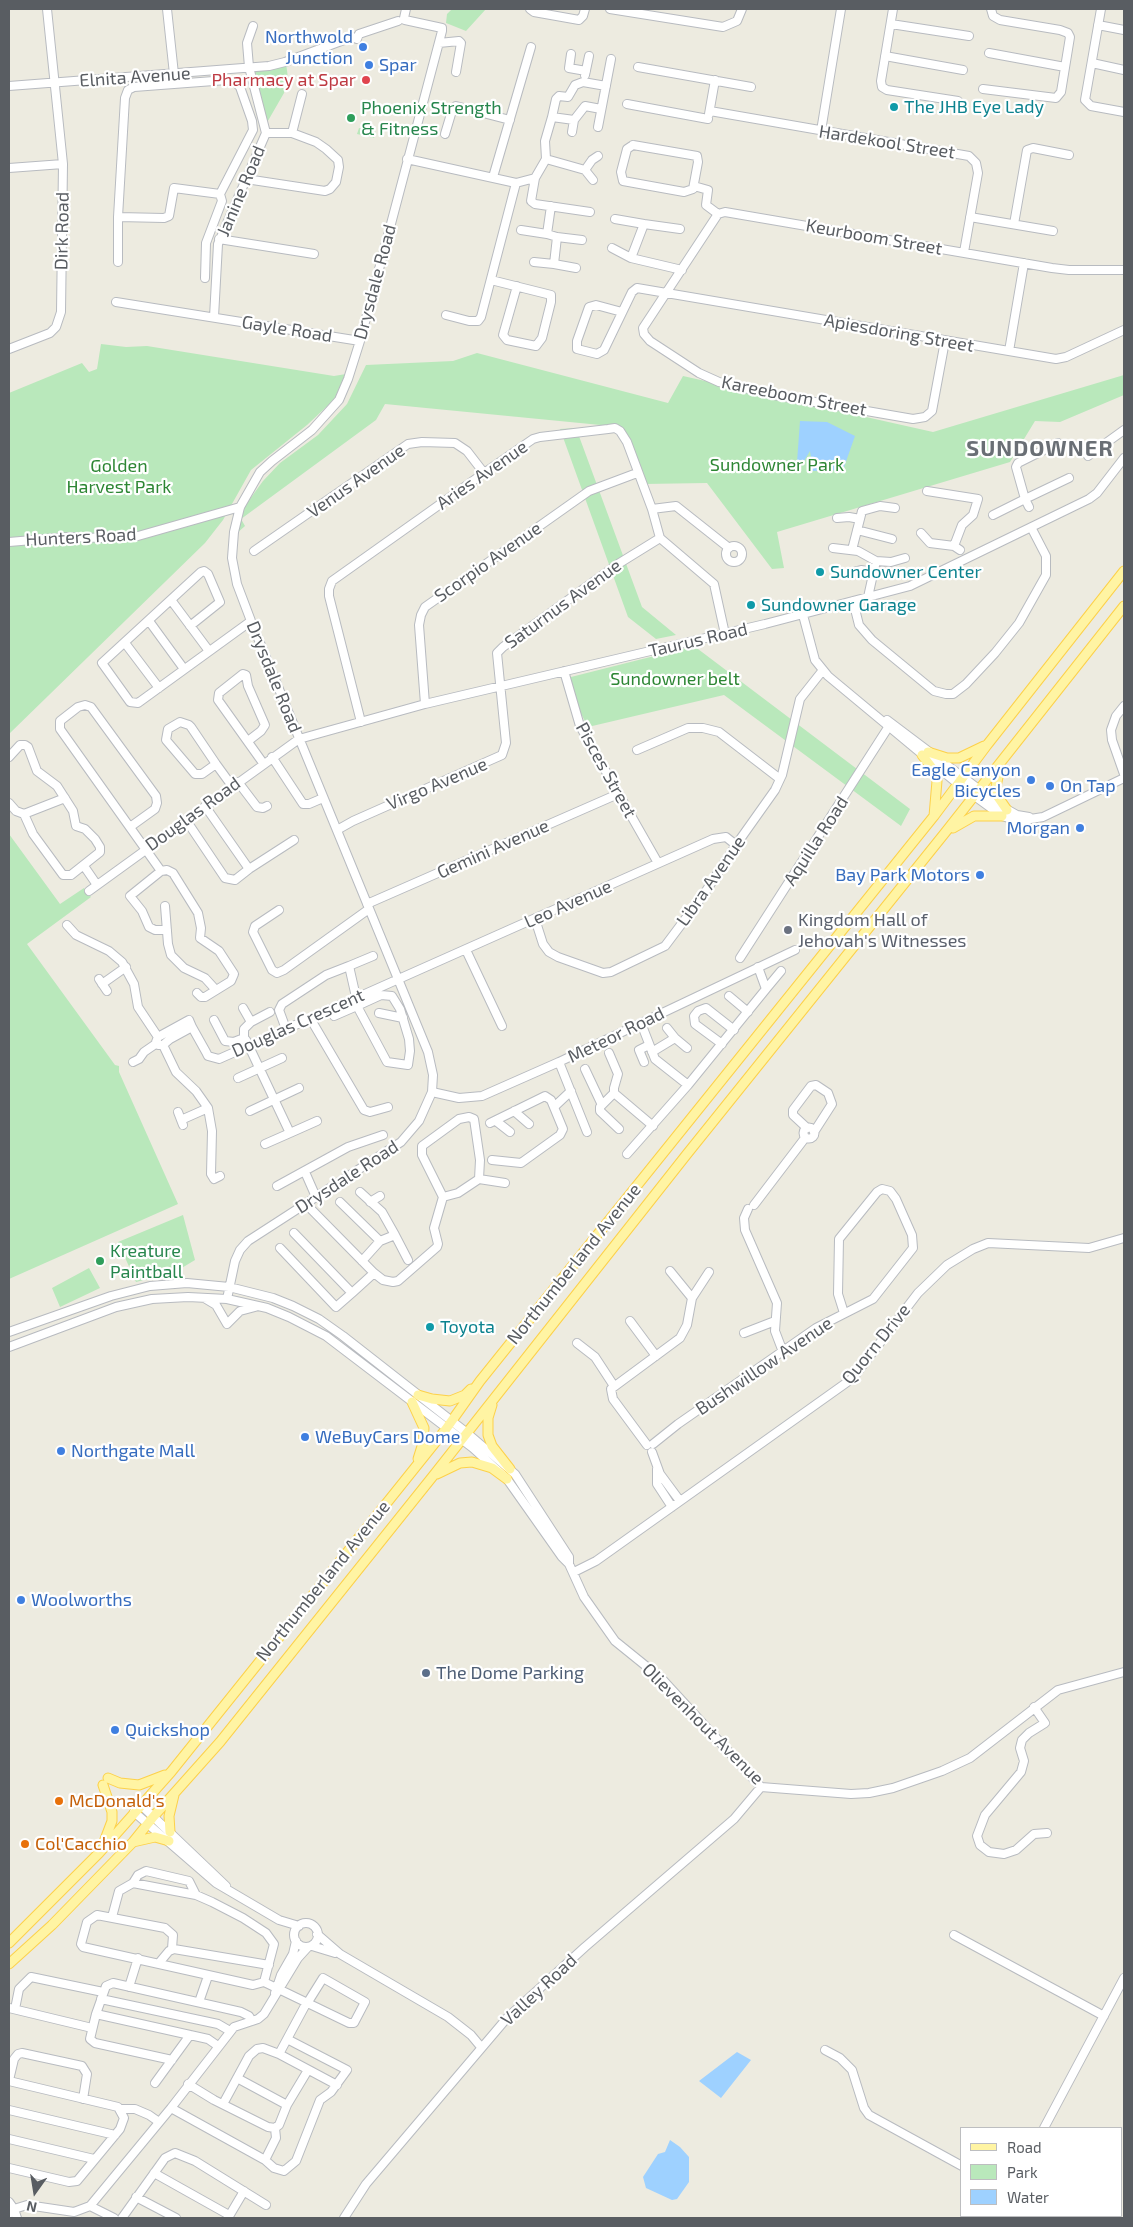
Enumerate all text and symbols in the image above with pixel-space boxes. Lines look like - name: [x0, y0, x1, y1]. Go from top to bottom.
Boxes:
- place label: Northwold Junction: [265, 26, 353, 68]
- marker: Northwold Junction: [357, 41, 369, 53]
- place label: Spar: [379, 54, 417, 76]
- marker: Spar: [363, 59, 375, 71]
- street label: Elnita Avenue: [79, 62, 191, 92]
- place label: Pharmacy at Spar: [211, 69, 356, 91]
- marker: Pharmacy at Spar: [360, 74, 372, 86]
- place label: The JHB Eye Lady: [904, 96, 1044, 118]
- place label: Phoenix Strength & Fitness: [361, 97, 502, 140]
- marker: The JHB Eye Lady: [888, 101, 900, 113]
- marker: Phoenix Strength & Fitness: [345, 112, 357, 124]
- street label: Hardekool Street: [817, 121, 957, 163]
- street label: Janine Road: [212, 142, 270, 240]
- street label: Dirk Road: [51, 192, 73, 270]
- street label: Keurboom Street: [804, 214, 944, 260]
- street label: Drysdale Road: [349, 222, 401, 342]
- street label: Apiesdoring Street: [822, 309, 976, 357]
- street label: Gayle Road: [240, 311, 334, 347]
- street label: Kareeboom Street: [720, 371, 868, 421]
- street label: Aries Avenue: [432, 436, 532, 514]
- district label: SUNDOWNER: [965, 436, 1115, 462]
- street label: Venus Avenue: [303, 439, 409, 523]
- park label: Sundowner Park: [710, 454, 844, 476]
- park label: Golden Harvest Park: [66, 455, 172, 498]
- street label: Scorpio Avenue: [430, 517, 546, 607]
- street label: Hunters Road: [25, 523, 137, 551]
- street label: Saturnus Avenue: [501, 555, 625, 653]
- place label: Sundowner Center: [830, 561, 982, 583]
- marker: Sundowner Center: [814, 566, 826, 578]
- place label: Sundowner Garage: [761, 594, 916, 616]
- marker: Sundowner Garage: [745, 599, 757, 611]
- street label: Drysdale Road: [242, 618, 306, 736]
- street label: Taurus Road: [646, 618, 750, 662]
- park label: Sundowner belt: [610, 668, 740, 690]
- street label: Pisces Street: [571, 719, 641, 821]
- street label: Virgo Avenue: [383, 753, 491, 815]
- place label: Eagle Canyon Bicycles: [911, 759, 1021, 802]
- street label: Douglas Road: [141, 772, 245, 856]
- marker: Eagle Canyon Bicycles: [1025, 774, 1037, 786]
- place label: On Tap: [1060, 775, 1116, 797]
- marker: On Tap: [1044, 780, 1056, 792]
- street label: Aquilla Road: [779, 792, 853, 890]
- street label: Gemini Avenue: [434, 815, 552, 883]
- place label: Morgan: [1007, 817, 1070, 839]
- marker: Morgan: [1074, 822, 1086, 834]
- street label: Libra Avenue: [672, 832, 750, 930]
- place label: Bay Park Motors: [835, 864, 970, 886]
- marker: Bay Park Motors: [974, 869, 986, 881]
- street label: Leo Avenue: [521, 875, 615, 933]
- place label: Kingdom Hall of Jehovah's Witnesses: [798, 909, 966, 952]
- marker: Kingdom Hall of Jehovah's Witnesses: [782, 924, 794, 936]
- street label: Douglas Crescent: [228, 984, 368, 1062]
- street label: Meteor Road: [564, 1002, 668, 1068]
- street label: Drysdale Road: [291, 1136, 403, 1218]
- street label: Northumberland Avenue: [502, 1179, 646, 1349]
- place label: Kreature Paintball: [110, 1240, 183, 1282]
- marker: Kreature Paintball: [94, 1255, 106, 1267]
- street label: Quorn Drive: [837, 1300, 915, 1388]
- street label: Bushwillow Avenue: [691, 1312, 837, 1420]
- place label: Toyota: [440, 1316, 495, 1338]
- marker: Toyota: [424, 1321, 436, 1333]
- place label: WeBuyCars Dome: [315, 1426, 460, 1448]
- marker: WeBuyCars Dome: [299, 1431, 311, 1443]
- place label: Northgate Mall: [71, 1440, 195, 1462]
- marker: Northgate Mall: [55, 1445, 67, 1457]
- street label: Northumberland Avenue: [251, 1496, 395, 1666]
- place label: Woolworths: [31, 1589, 132, 1611]
- marker: Woolworths: [15, 1594, 27, 1606]
- street label: Olievenhout Avenue: [638, 1659, 768, 1789]
- place label: The Dome Parking: [436, 1662, 584, 1684]
- marker: The Dome Parking: [420, 1667, 432, 1679]
- place label: Quickshop: [125, 1719, 210, 1741]
- marker: Quickshop: [109, 1724, 121, 1736]
- place label: McDonald's: [69, 1790, 165, 1812]
- marker: McDonald's: [53, 1795, 65, 1807]
- place label: Col'Cacchio: [35, 1833, 127, 1855]
- marker: Col'Cacchio: [19, 1838, 31, 1850]
- street label: Valley Road: [497, 1949, 581, 2031]
- legend: [960, 2127, 1123, 2217]
- text: Road: [1007, 2138, 1042, 2156]
- text: Park: [1007, 2163, 1038, 2181]
- north arrow: [10, 2167, 60, 2217]
- text: Water: [1007, 2188, 1049, 2206]
- text: N: [25, 2198, 38, 2217]

